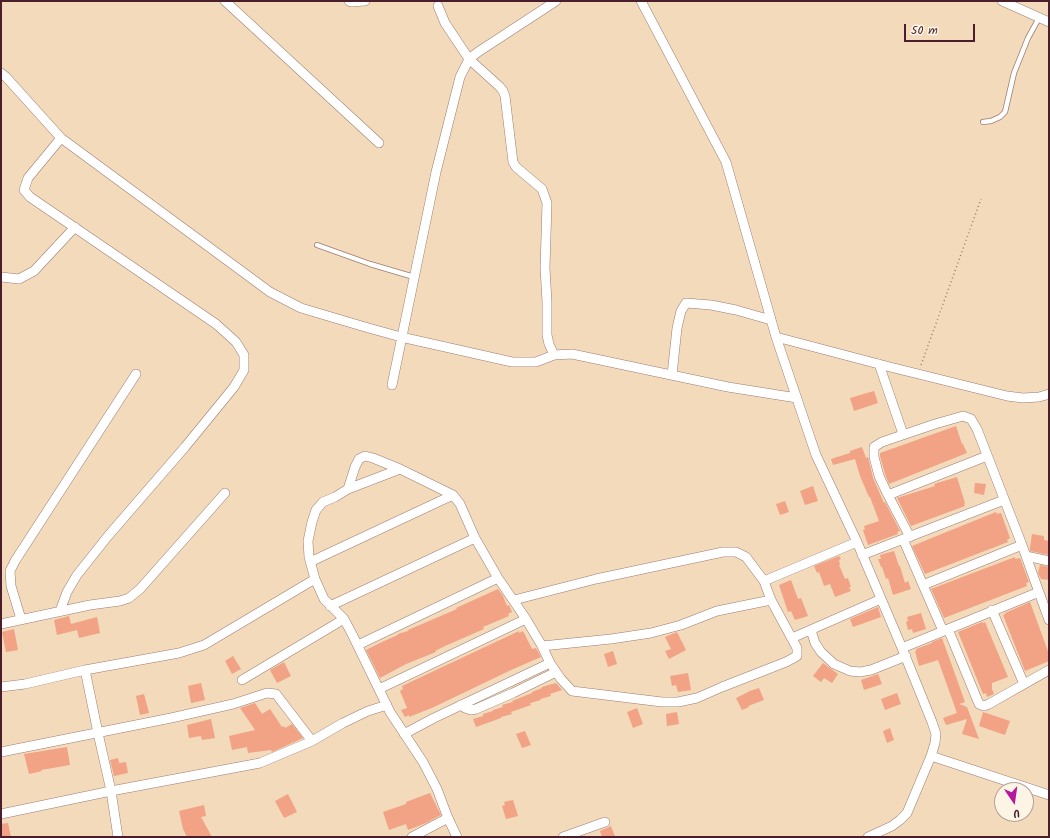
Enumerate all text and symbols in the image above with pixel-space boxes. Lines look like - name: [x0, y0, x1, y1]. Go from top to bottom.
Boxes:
- scale bar: [906, 16, 977, 42]
- text: 50 m: [911, 21, 938, 40]
- north arrow: [994, 782, 1034, 822]
- text: U: [1011, 803, 1022, 822]

